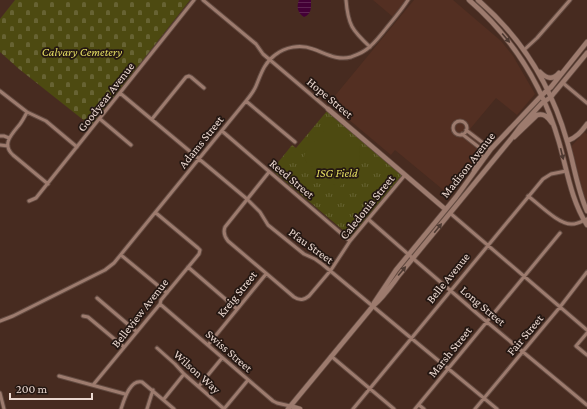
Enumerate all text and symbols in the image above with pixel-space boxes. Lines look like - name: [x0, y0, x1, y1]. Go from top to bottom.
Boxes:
- one-way arrow: [501, 33, 510, 43]
- park label: Calvary Cemetery: [42, 45, 122, 59]
- street label: Goodyear Avenue: [75, 60, 137, 134]
- street label: Hope Street: [304, 75, 357, 122]
- street label: Adams Street: [176, 112, 227, 171]
- street label: Madison Avenue: [438, 129, 498, 201]
- one-way arrow: [559, 148, 565, 160]
- street label: Reed Street: [267, 156, 318, 202]
- park label: ISG Field: [316, 166, 358, 180]
- street label: Caledonia Street: [337, 171, 398, 242]
- one-way arrow: [433, 223, 442, 234]
- street label: Pfau Street: [286, 225, 337, 268]
- street label: Belle Avenue: [423, 250, 473, 306]
- one-way arrow: [398, 266, 407, 277]
- street label: Kreig Street: [214, 267, 261, 320]
- street label: Belleview Avenue: [109, 276, 171, 350]
- street label: Long Street: [458, 283, 509, 330]
- street label: Fair Street: [504, 311, 547, 358]
- street label: Marsh Street: [425, 323, 475, 380]
- street label: Swiss Street: [203, 327, 256, 376]
- street label: Wilson Way: [171, 347, 224, 397]
- scale bar: [10, 375, 92, 401]
- text: 200 m: [16, 382, 48, 396]

